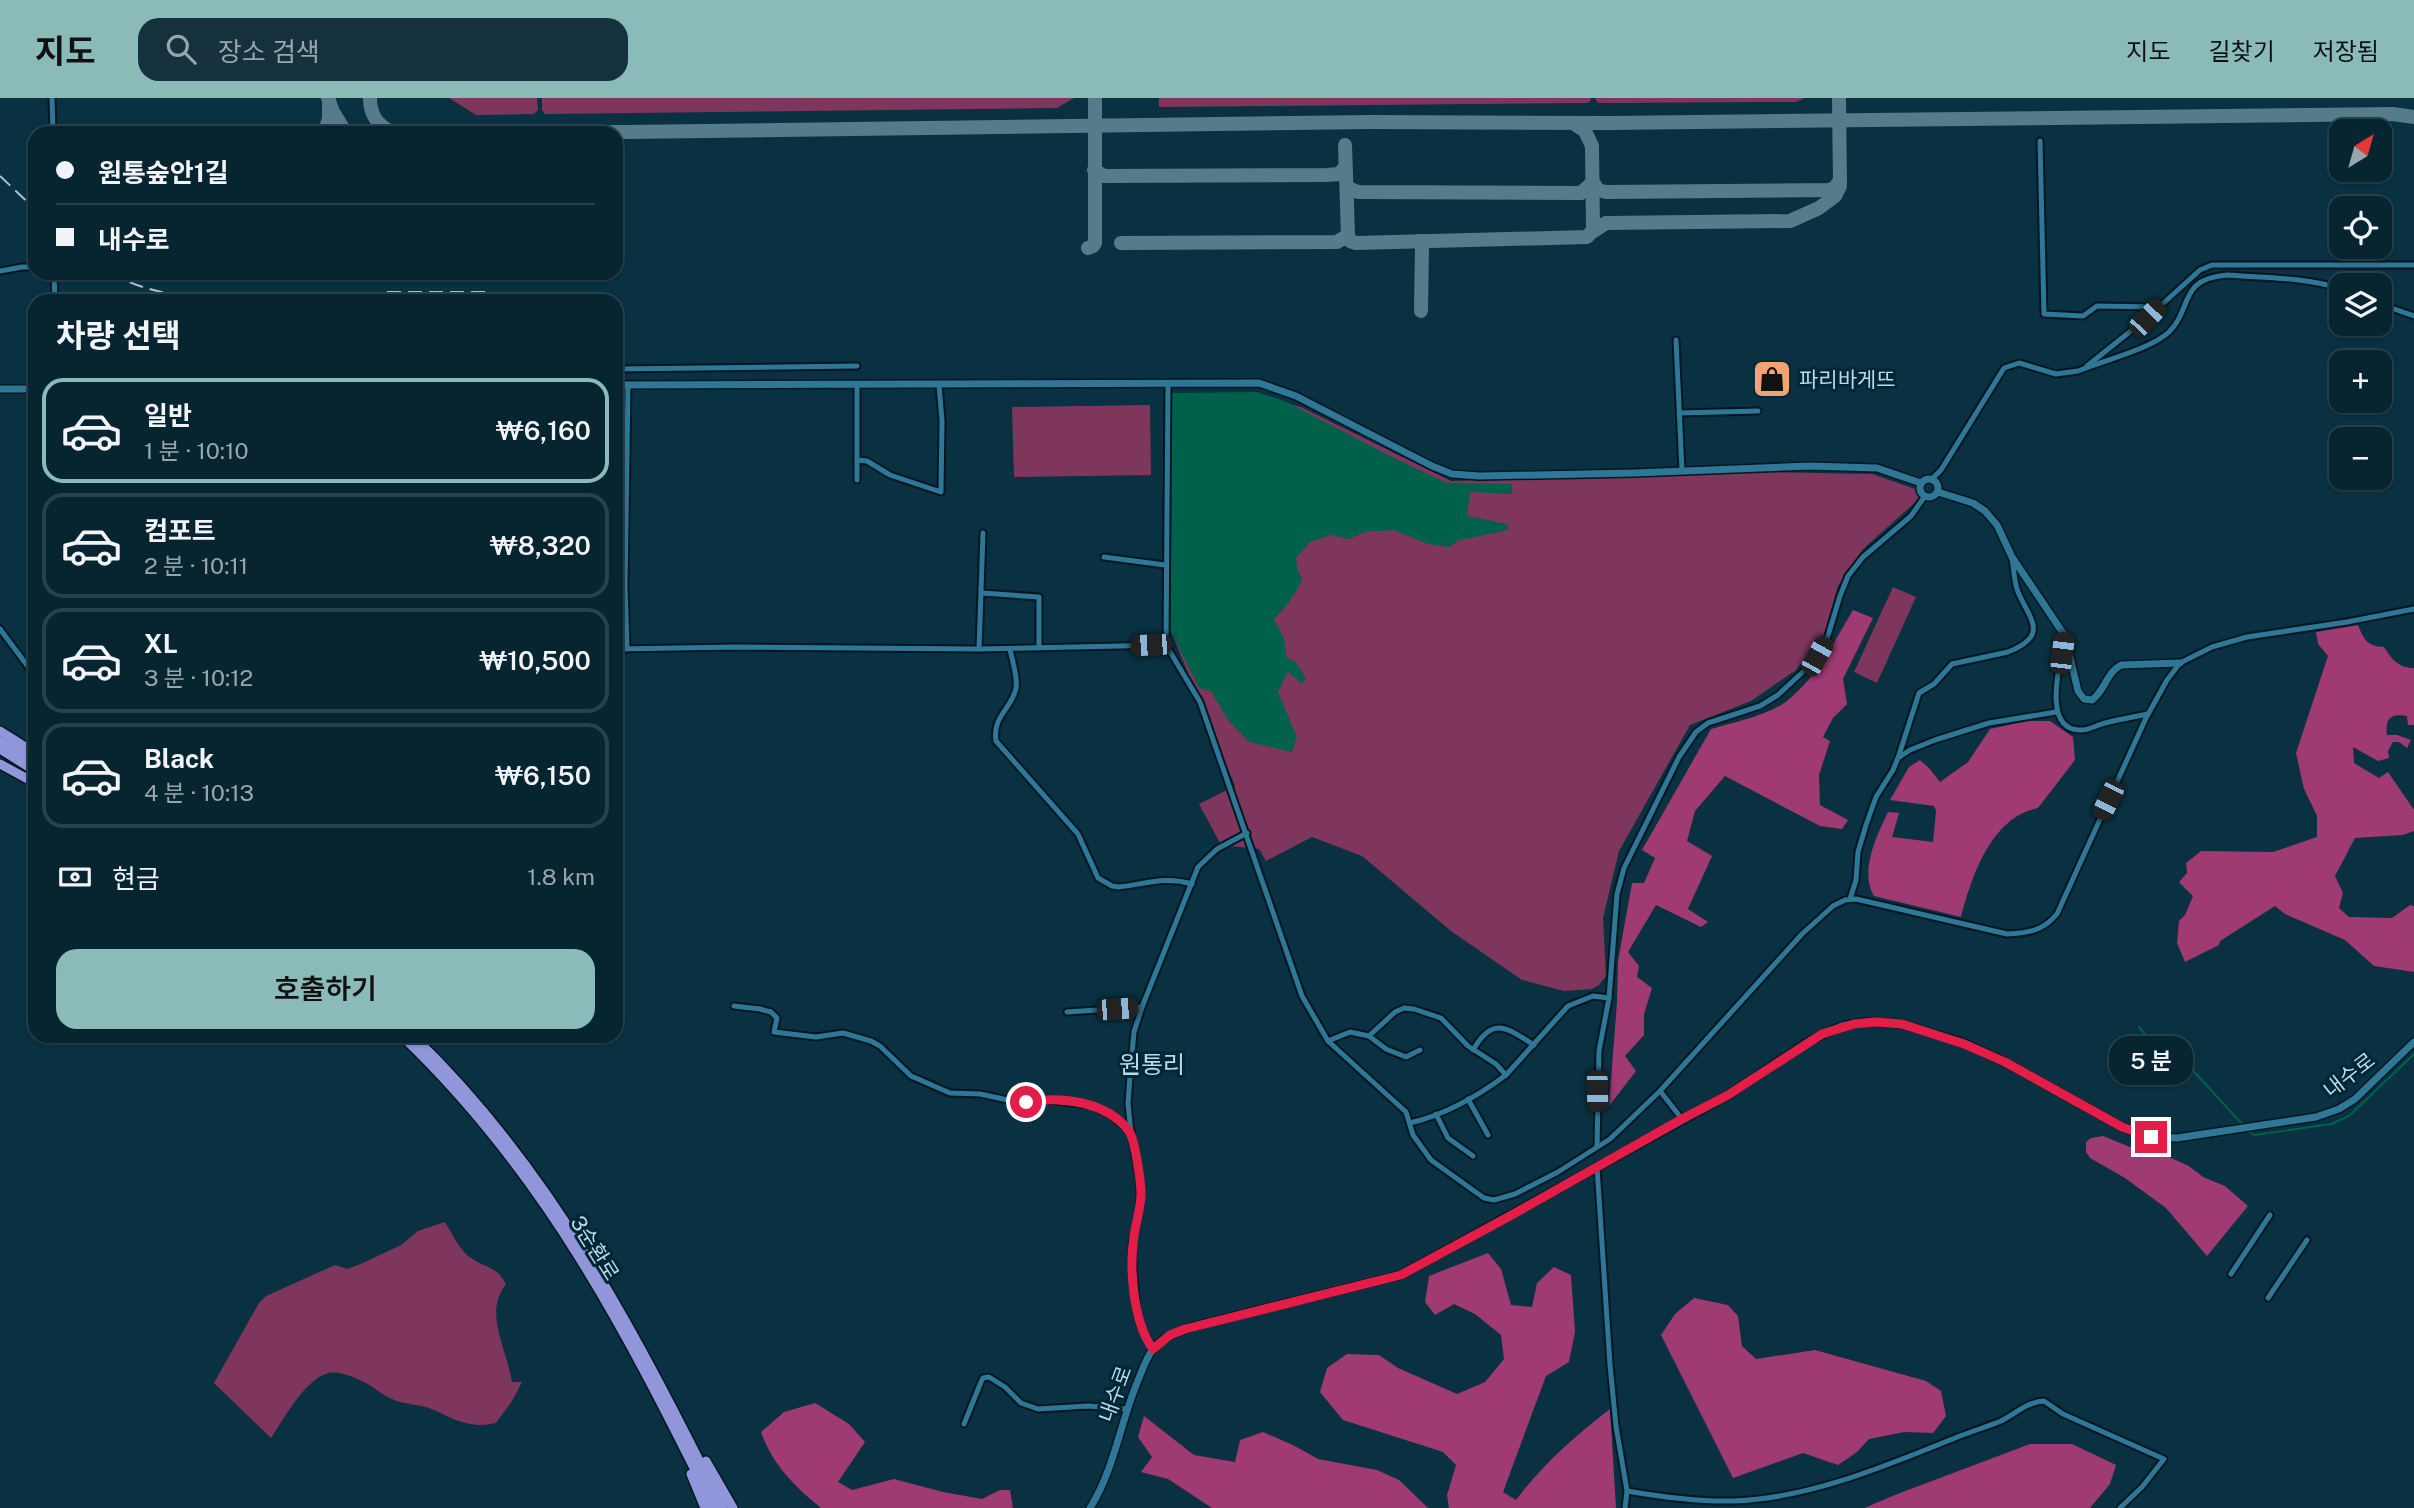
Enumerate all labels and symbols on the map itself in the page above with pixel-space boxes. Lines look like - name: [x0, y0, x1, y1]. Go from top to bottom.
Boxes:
- north arrow: [2329, 119, 2392, 182]
- car: [2125, 296, 2170, 340]
- shop icon: 파리바게뜨: [1751, 358, 1793, 400]
- place label: 파리바게뜨: [1799, 367, 1896, 392]
- car: [2050, 631, 2075, 675]
- car: [1798, 633, 1837, 679]
- car: [1130, 634, 1173, 656]
- car: [2090, 777, 2127, 823]
- car: [1096, 997, 1139, 1021]
- callout: 5 분: [2109, 1035, 2193, 1084]
- street label: 내수로: [2318, 1047, 2380, 1103]
- district label: 원통리: [1119, 1050, 1185, 1078]
- car: [1587, 1070, 1608, 1112]
- route start: [1010, 1086, 1042, 1118]
- route end: [2135, 1121, 2167, 1153]
- street label: 3순환로: [566, 1211, 624, 1285]
- street label: 내수로: [1093, 1362, 1137, 1426]

